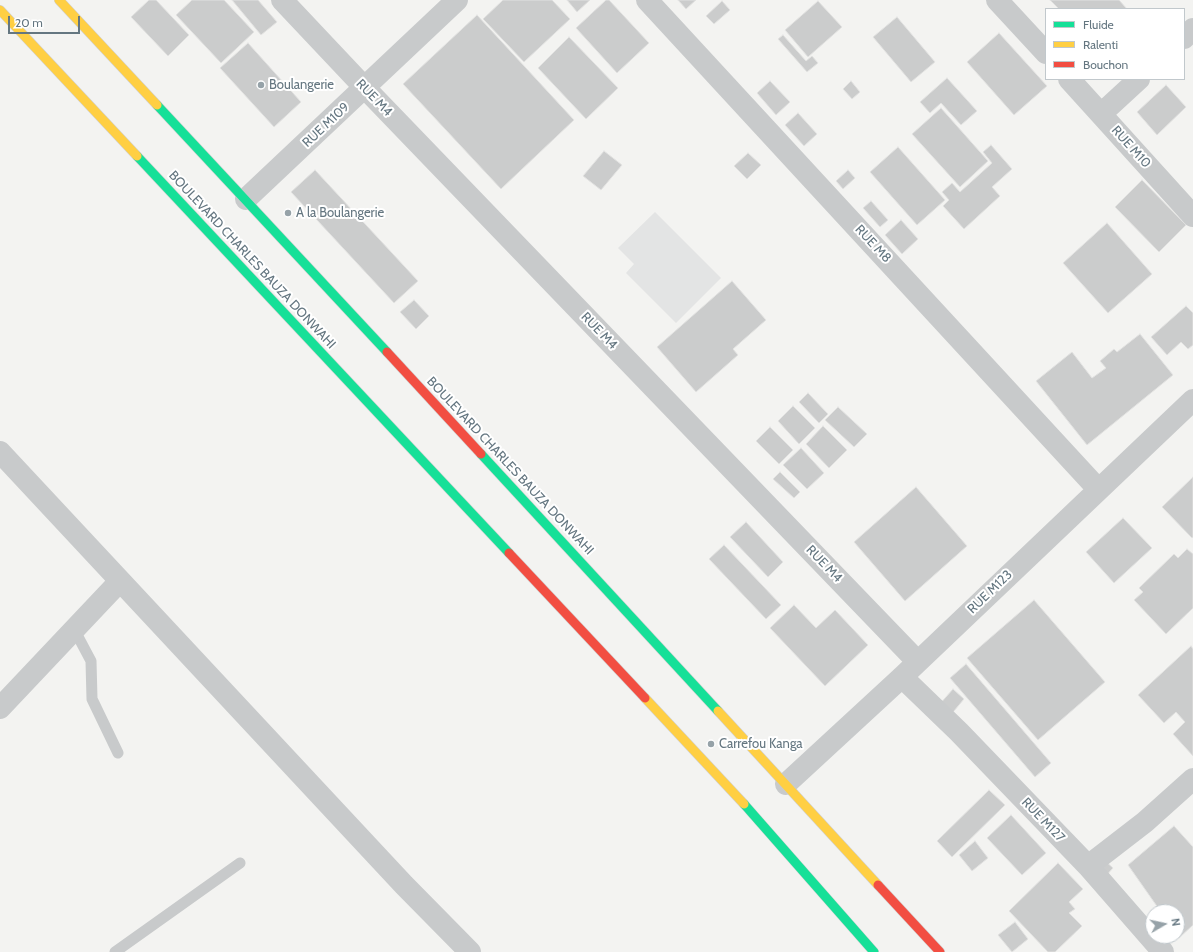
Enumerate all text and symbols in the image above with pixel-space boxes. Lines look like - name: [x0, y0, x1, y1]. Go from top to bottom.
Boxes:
- scale bar: [10, 8, 82, 34]
- legend: [1045, 8, 1185, 80]
- text: 20 m: [15, 15, 43, 30]
- text: Fluide: [1083, 17, 1114, 32]
- text: Ralenti: [1083, 37, 1118, 52]
- text: Bouchon: [1083, 57, 1128, 72]
- street label: RUE M4: [353, 76, 395, 120]
- place label: Boulangerie: [269, 77, 334, 93]
- marker: Boulangerie: [256, 80, 266, 90]
- street label: RUE M109: [299, 99, 353, 151]
- street label: RUE M10: [1108, 123, 1154, 171]
- street label: BOULEVARD CHARLES BAUZA DONWAHI: [165, 168, 339, 352]
- place label: A la Boulangerie: [296, 205, 384, 221]
- marker: A la Boulangerie: [283, 208, 293, 218]
- street label: RUE M8: [852, 222, 894, 266]
- street label: RUE M4: [578, 309, 620, 353]
- street label: BOULEVARD CHARLES BAUZA DONWAHI: [423, 374, 597, 558]
- street label: RUE M4: [803, 542, 845, 586]
- street label: RUE M123: [964, 567, 1016, 617]
- place label: Carrefou Kanga: [719, 736, 803, 752]
- marker: Carrefou Kanga: [706, 739, 716, 749]
- street label: RUE M127: [1018, 795, 1068, 845]
- north arrow: [1145, 904, 1185, 944]
- text: N: [1168, 917, 1183, 927]

